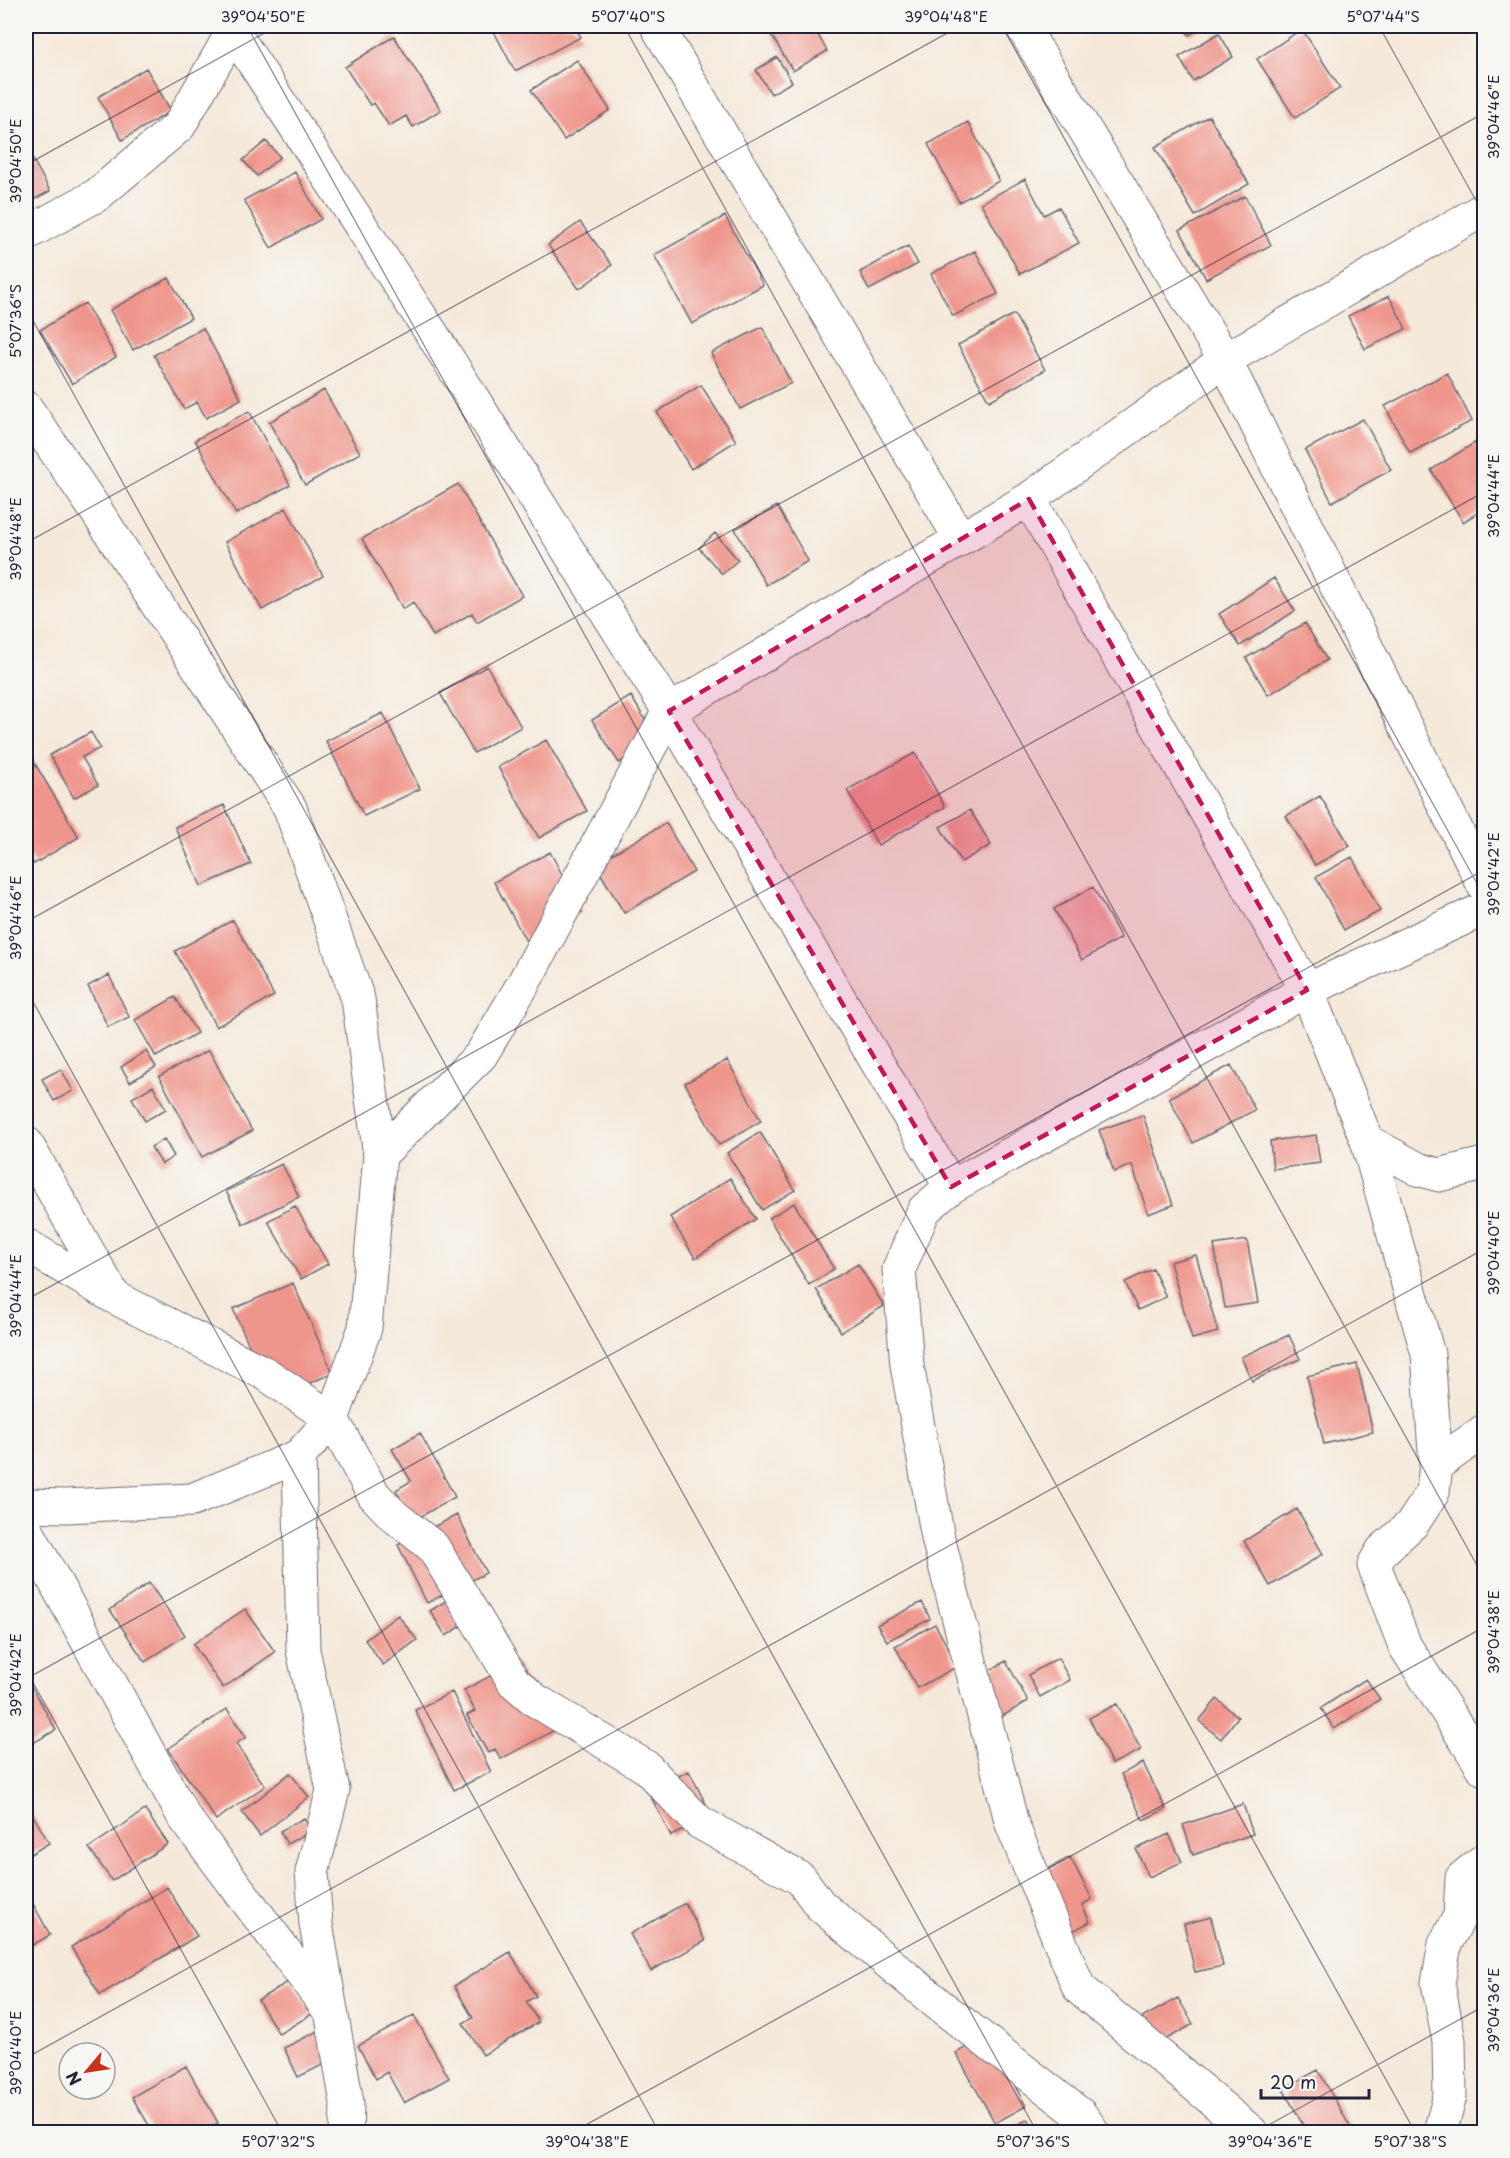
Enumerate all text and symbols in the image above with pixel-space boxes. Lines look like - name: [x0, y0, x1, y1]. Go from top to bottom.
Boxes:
- text: 39°04'50"E: [221, 4, 305, 27]
- text: 5°07'40"S: [591, 4, 665, 27]
- text: 39°04'48"E: [904, 4, 988, 27]
- text: 5°07'44"S: [1346, 4, 1420, 27]
- text: 39°04'46"E: [1481, 75, 1504, 159]
- text: 39°04'50"E: [3, 119, 26, 203]
- text: 5°07'36"S: [3, 284, 26, 358]
- text: 39°04'44"E: [1481, 454, 1504, 538]
- text: 39°04'48"E: [3, 497, 26, 581]
- text: 39°04'42"E: [1481, 832, 1504, 916]
- text: 39°04'46"E: [3, 876, 26, 960]
- text: 39°04'40"E: [1481, 1210, 1504, 1296]
- text: 39°04'44"E: [3, 1254, 26, 1338]
- text: 39°04'38"E: [1481, 1590, 1504, 1674]
- text: 39°04'42"E: [3, 1633, 26, 1717]
- text: 39°04'36"E: [1481, 1968, 1504, 2052]
- text: 39°04'40"E: [3, 2010, 26, 2096]
- north arrow: [57, 2041, 117, 2101]
- scale bar: [1261, 2062, 1369, 2100]
- text: N: [59, 2067, 87, 2090]
- text: 20 m: [1270, 2068, 1316, 2095]
- text: 5°07'32"S: [241, 2129, 315, 2152]
- text: 39°04'38"E: [545, 2129, 629, 2152]
- text: 5°07'36"S: [996, 2129, 1070, 2152]
- text: 39°04'36"E: [1228, 2129, 1312, 2152]
- text: 5°07'38"S: [1373, 2129, 1447, 2152]

